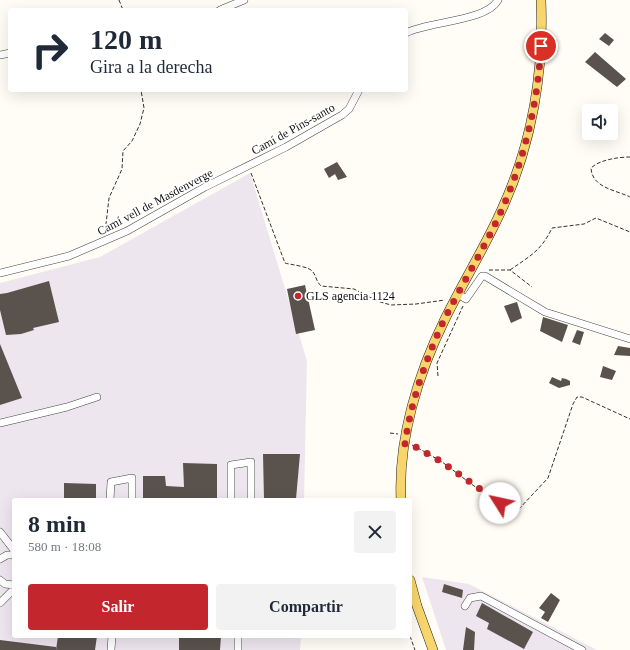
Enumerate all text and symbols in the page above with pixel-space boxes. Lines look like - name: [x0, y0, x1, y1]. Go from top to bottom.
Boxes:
- icon: right: [24, 24, 76, 76]
- text: 120 m: [90, 24, 162, 55]
- pin: [524, 29, 558, 63]
- icon: arrive: [530, 35, 552, 57]
- text: Gira a la derecha: [90, 57, 212, 77]
- street label: Camí de Pins-santo: [249, 100, 337, 158]
- map controls: [582, 104, 618, 140]
- button: sound: [582, 104, 618, 140]
- street label: Camí vell de Masdenverge: [95, 166, 215, 238]
- place label: GLS agencia 1124: [306, 289, 395, 303]
- marker: GLS agencia 1124: [293, 291, 303, 301]
- position arrow: [479, 482, 521, 524]
- text: 8 min: [28, 511, 86, 537]
- button: close: [354, 511, 396, 553]
- text: 580 m · 18:08: [28, 539, 101, 554]
- button: Salir: [28, 584, 208, 630]
- button: Compartir: [216, 584, 396, 630]

